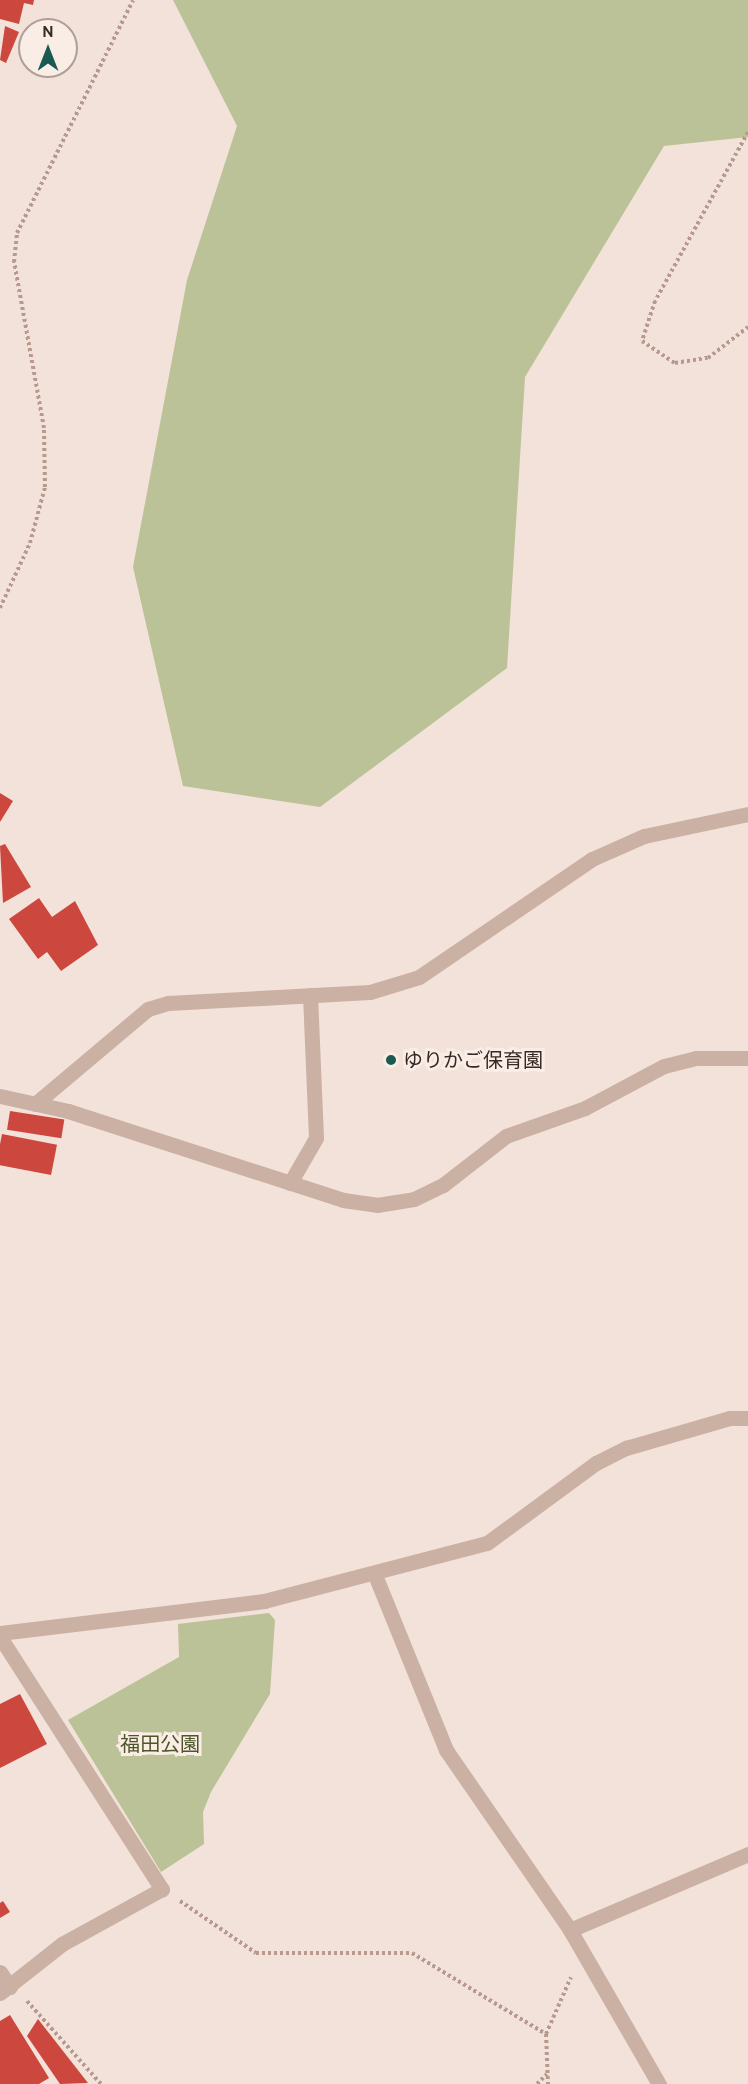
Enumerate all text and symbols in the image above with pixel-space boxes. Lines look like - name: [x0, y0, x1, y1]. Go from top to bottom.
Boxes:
- north arrow: [18, 18, 78, 78]
- text: N: [42, 22, 54, 41]
- place label: ゆりかご保育園: [403, 1048, 543, 1072]
- marker: ゆりかご保育園: [384, 1053, 398, 1067]
- park label: 福田公園: [120, 1732, 200, 1756]

